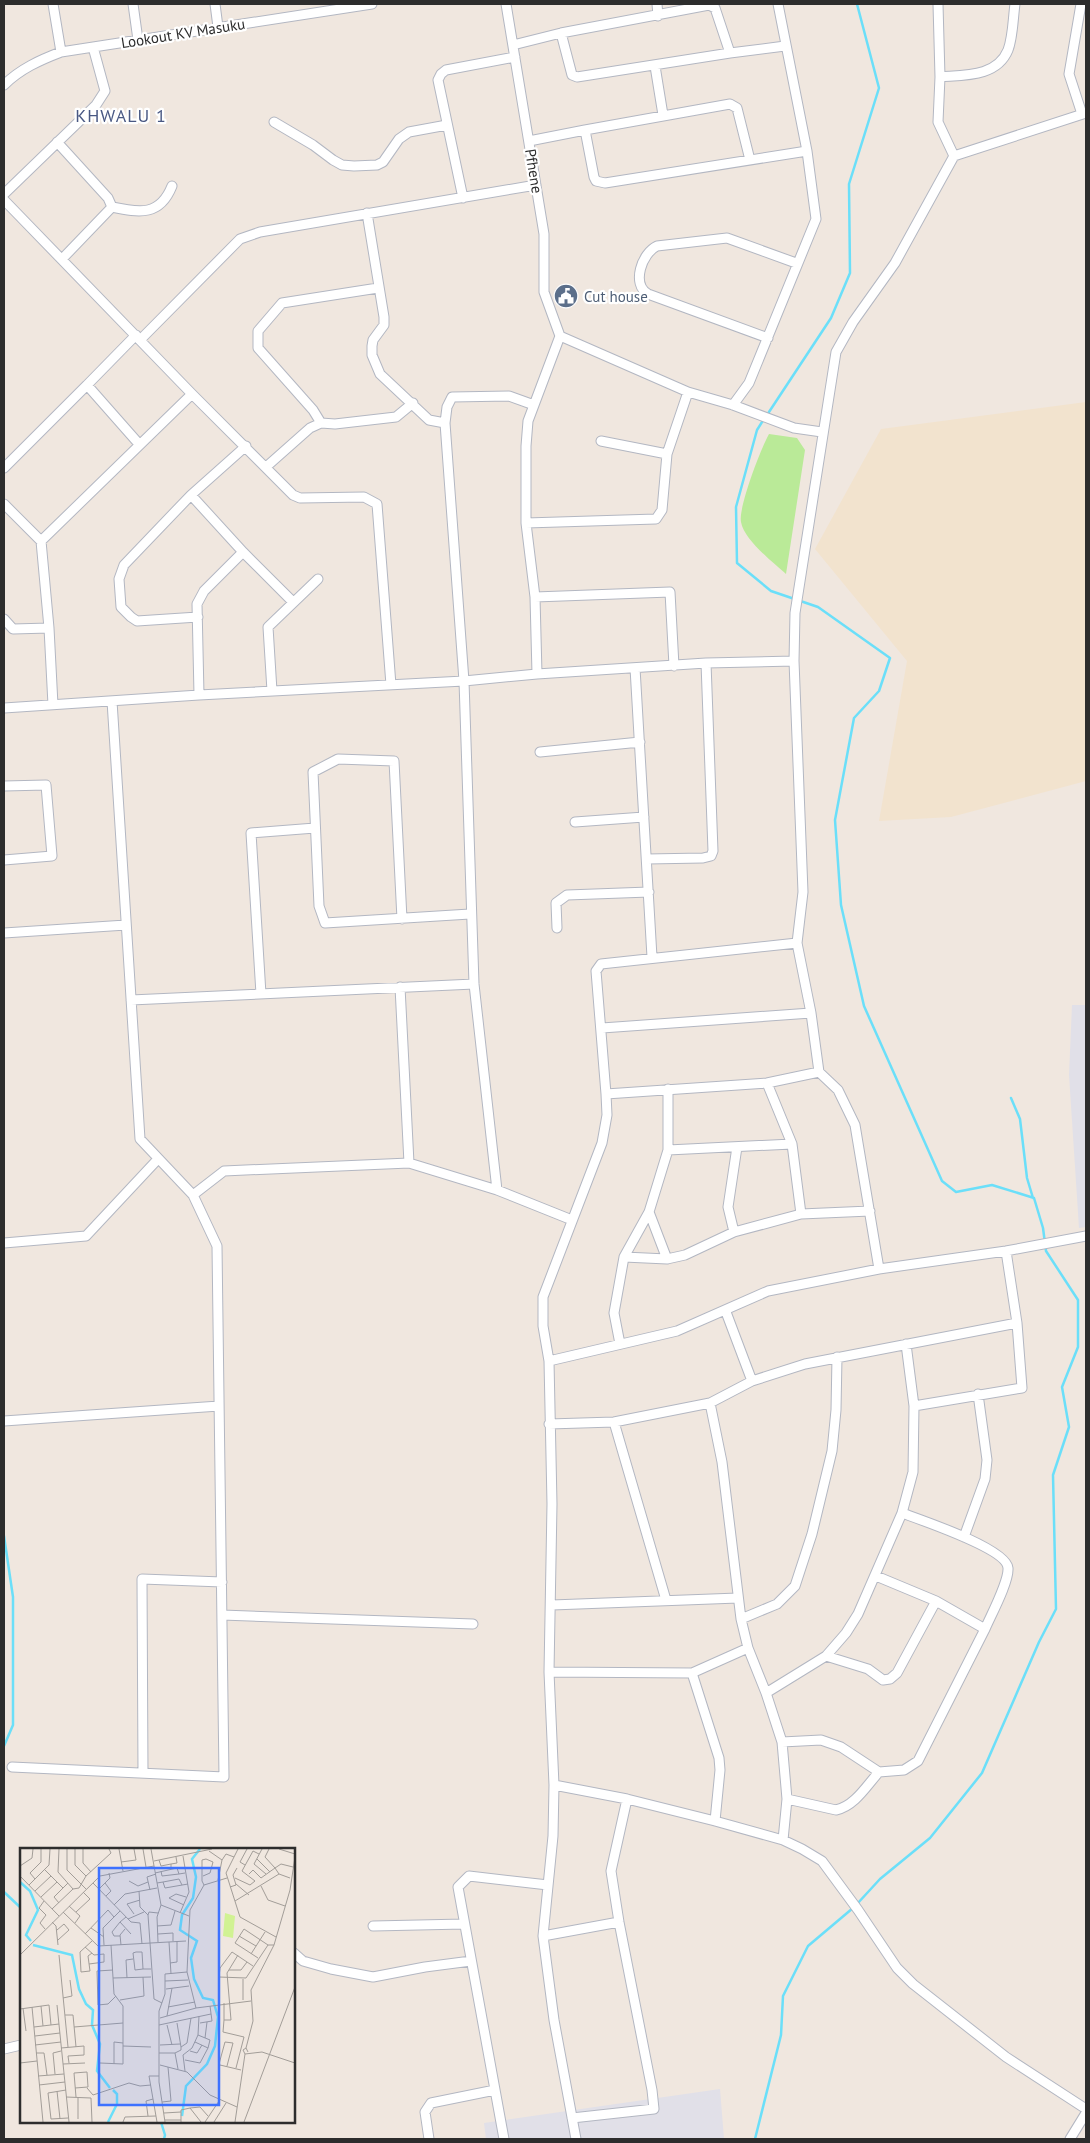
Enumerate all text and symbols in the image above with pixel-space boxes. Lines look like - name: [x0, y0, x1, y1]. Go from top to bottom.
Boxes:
- street label: Lookout KV Masuku: [120, 14, 246, 52]
- district label: KHWALU 1: [75, 104, 167, 127]
- street label: Pfhene: [521, 147, 547, 195]
- public building icon: Cut house: [553, 283, 579, 309]
- place label: Cut house: [584, 287, 648, 306]
- inset map: [20, 1848, 295, 2123]

